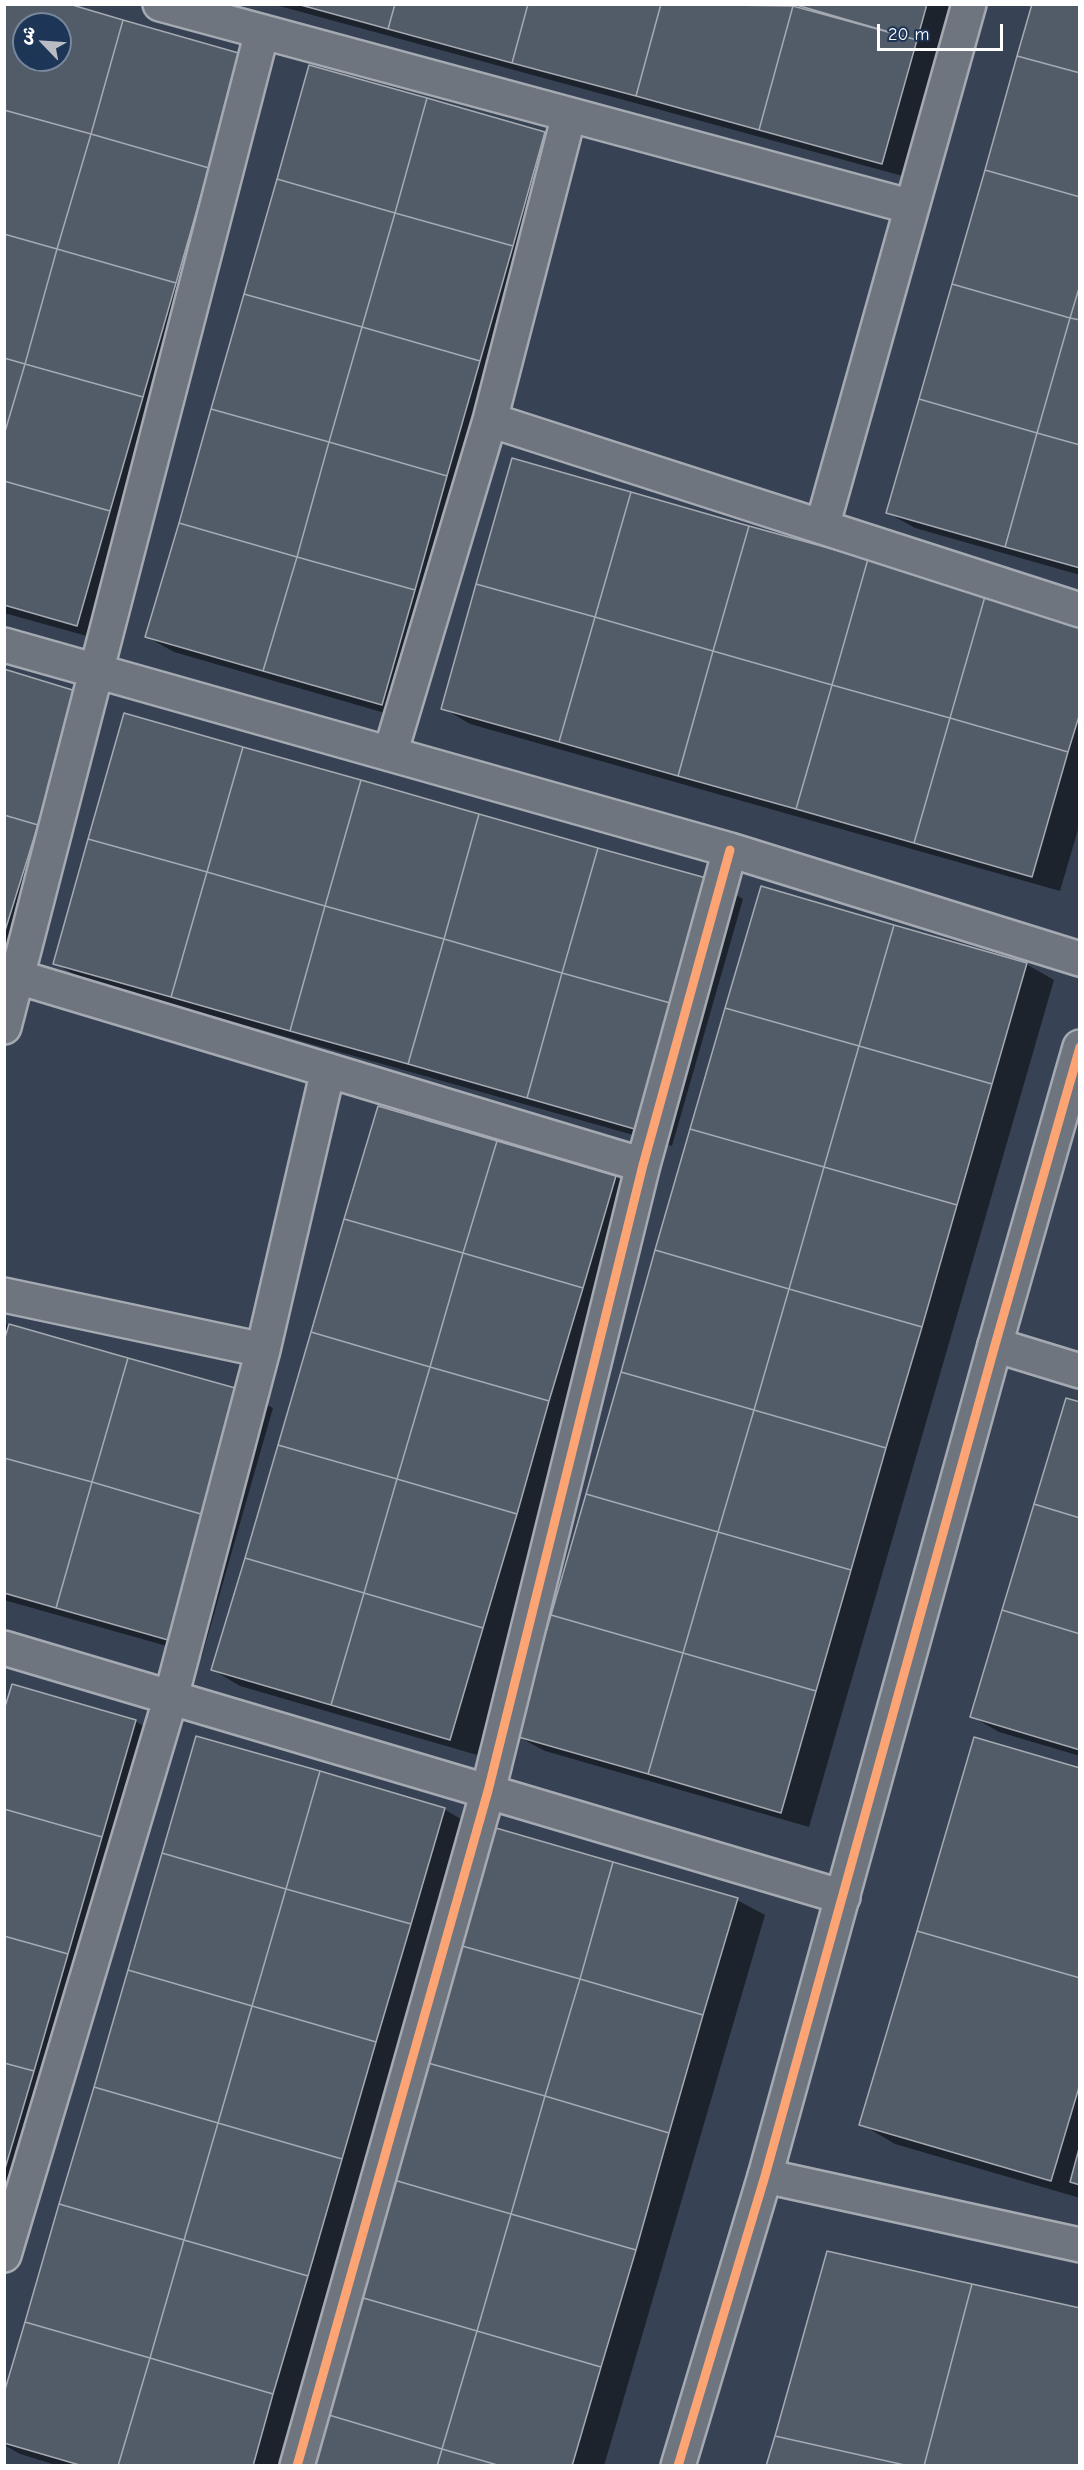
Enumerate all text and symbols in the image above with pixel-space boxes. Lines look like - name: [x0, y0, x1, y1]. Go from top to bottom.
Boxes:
- north arrow: [12, 12, 72, 72]
- scale bar: [880, 12, 1006, 50]
- text: ش: [16, 23, 39, 47]
- text: 20 m: [888, 24, 929, 45]

